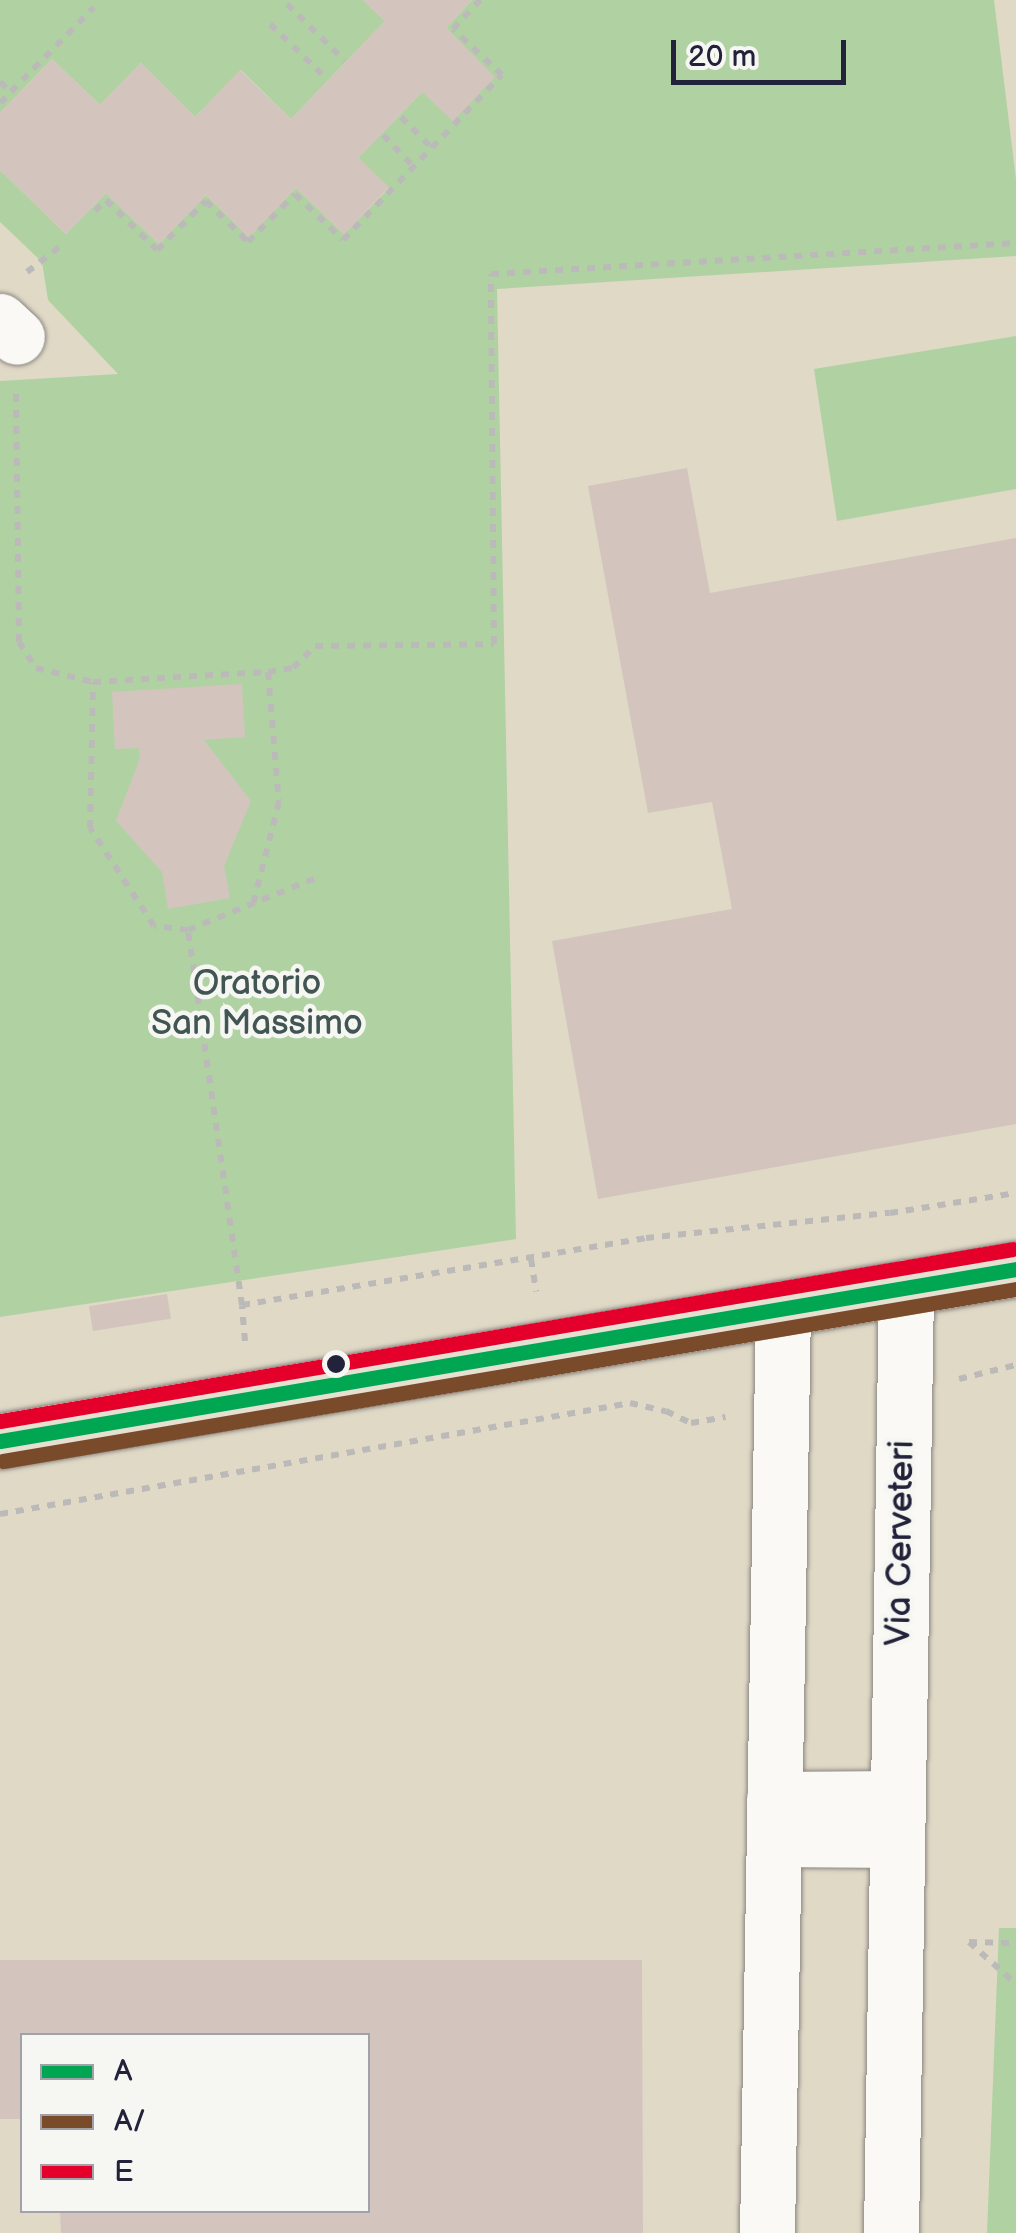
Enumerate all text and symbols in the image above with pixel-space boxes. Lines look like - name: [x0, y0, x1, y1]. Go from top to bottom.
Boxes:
- scale bar: [676, 20, 851, 82]
- text: 20 m: [688, 39, 756, 75]
- park label: Oratorio San Massimo: [151, 963, 363, 1045]
- unlabelled marker: [326, 1354, 346, 1374]
- street label: Via Cerveteri: [878, 1440, 924, 1646]
- legend: [20, 2033, 370, 2213]
- text: A: [114, 2054, 132, 2090]
- text: A/: [114, 2104, 146, 2140]
- text: E: [114, 2154, 134, 2190]

